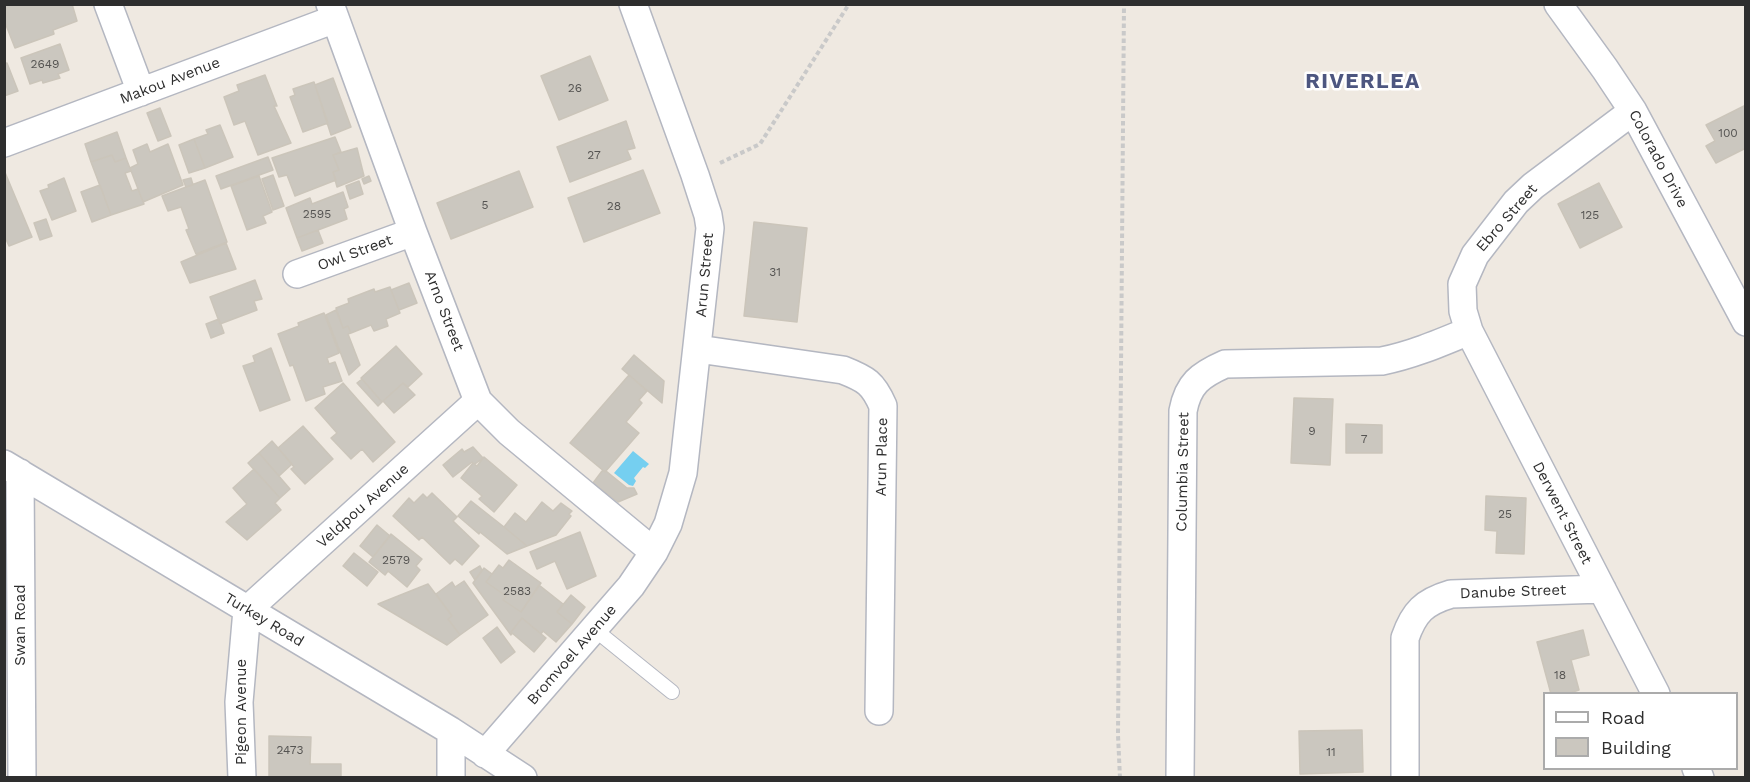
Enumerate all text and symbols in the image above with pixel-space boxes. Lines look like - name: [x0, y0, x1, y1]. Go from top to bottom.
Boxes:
- street label: Makou Avenue: [117, 54, 223, 108]
- house number: 2649: [30, 57, 60, 71]
- district label: RIVERLEA: [1305, 69, 1421, 95]
- house number: 26: [568, 81, 582, 95]
- street label: Colorado Drive: [1625, 107, 1691, 211]
- house number: 100: [1718, 126, 1738, 140]
- house number: 27: [587, 148, 601, 162]
- street label: Ebro Street: [1473, 180, 1541, 256]
- house number: 5: [482, 198, 488, 212]
- house number: 28: [607, 199, 621, 213]
- house number: 2595: [303, 207, 331, 221]
- house number: 125: [1581, 208, 1599, 222]
- street label: Owl Street: [315, 231, 395, 275]
- street label: Arun Street: [692, 232, 718, 318]
- house number: 31: [769, 265, 781, 279]
- street label: Arno Street: [420, 268, 468, 354]
- street label: Columbia Street: [1173, 412, 1193, 532]
- street label: Arun Place: [872, 417, 892, 497]
- house number: 9: [1308, 424, 1316, 438]
- house number: 7: [1361, 432, 1367, 446]
- street label: Derwent Street: [1528, 459, 1596, 567]
- street label: Veldpou Avenue: [313, 460, 413, 552]
- house number: 25: [1498, 507, 1512, 521]
- house number: 2579: [382, 553, 410, 567]
- street label: Danube Street: [1460, 581, 1566, 603]
- street label: Swan Road: [12, 584, 30, 666]
- house number: 2583: [503, 584, 531, 598]
- street label: Turkey Road: [221, 589, 307, 651]
- street label: Bromvoel Avenue: [524, 601, 620, 709]
- street label: Pigeon Avenue: [233, 659, 251, 765]
- house number: 18: [1554, 668, 1566, 682]
- legend: [1543, 692, 1738, 770]
- text: Road: [1601, 707, 1645, 728]
- text: Building: [1601, 737, 1671, 758]
- house number: 2473: [276, 743, 304, 757]
- house number: 11: [1326, 745, 1336, 759]

